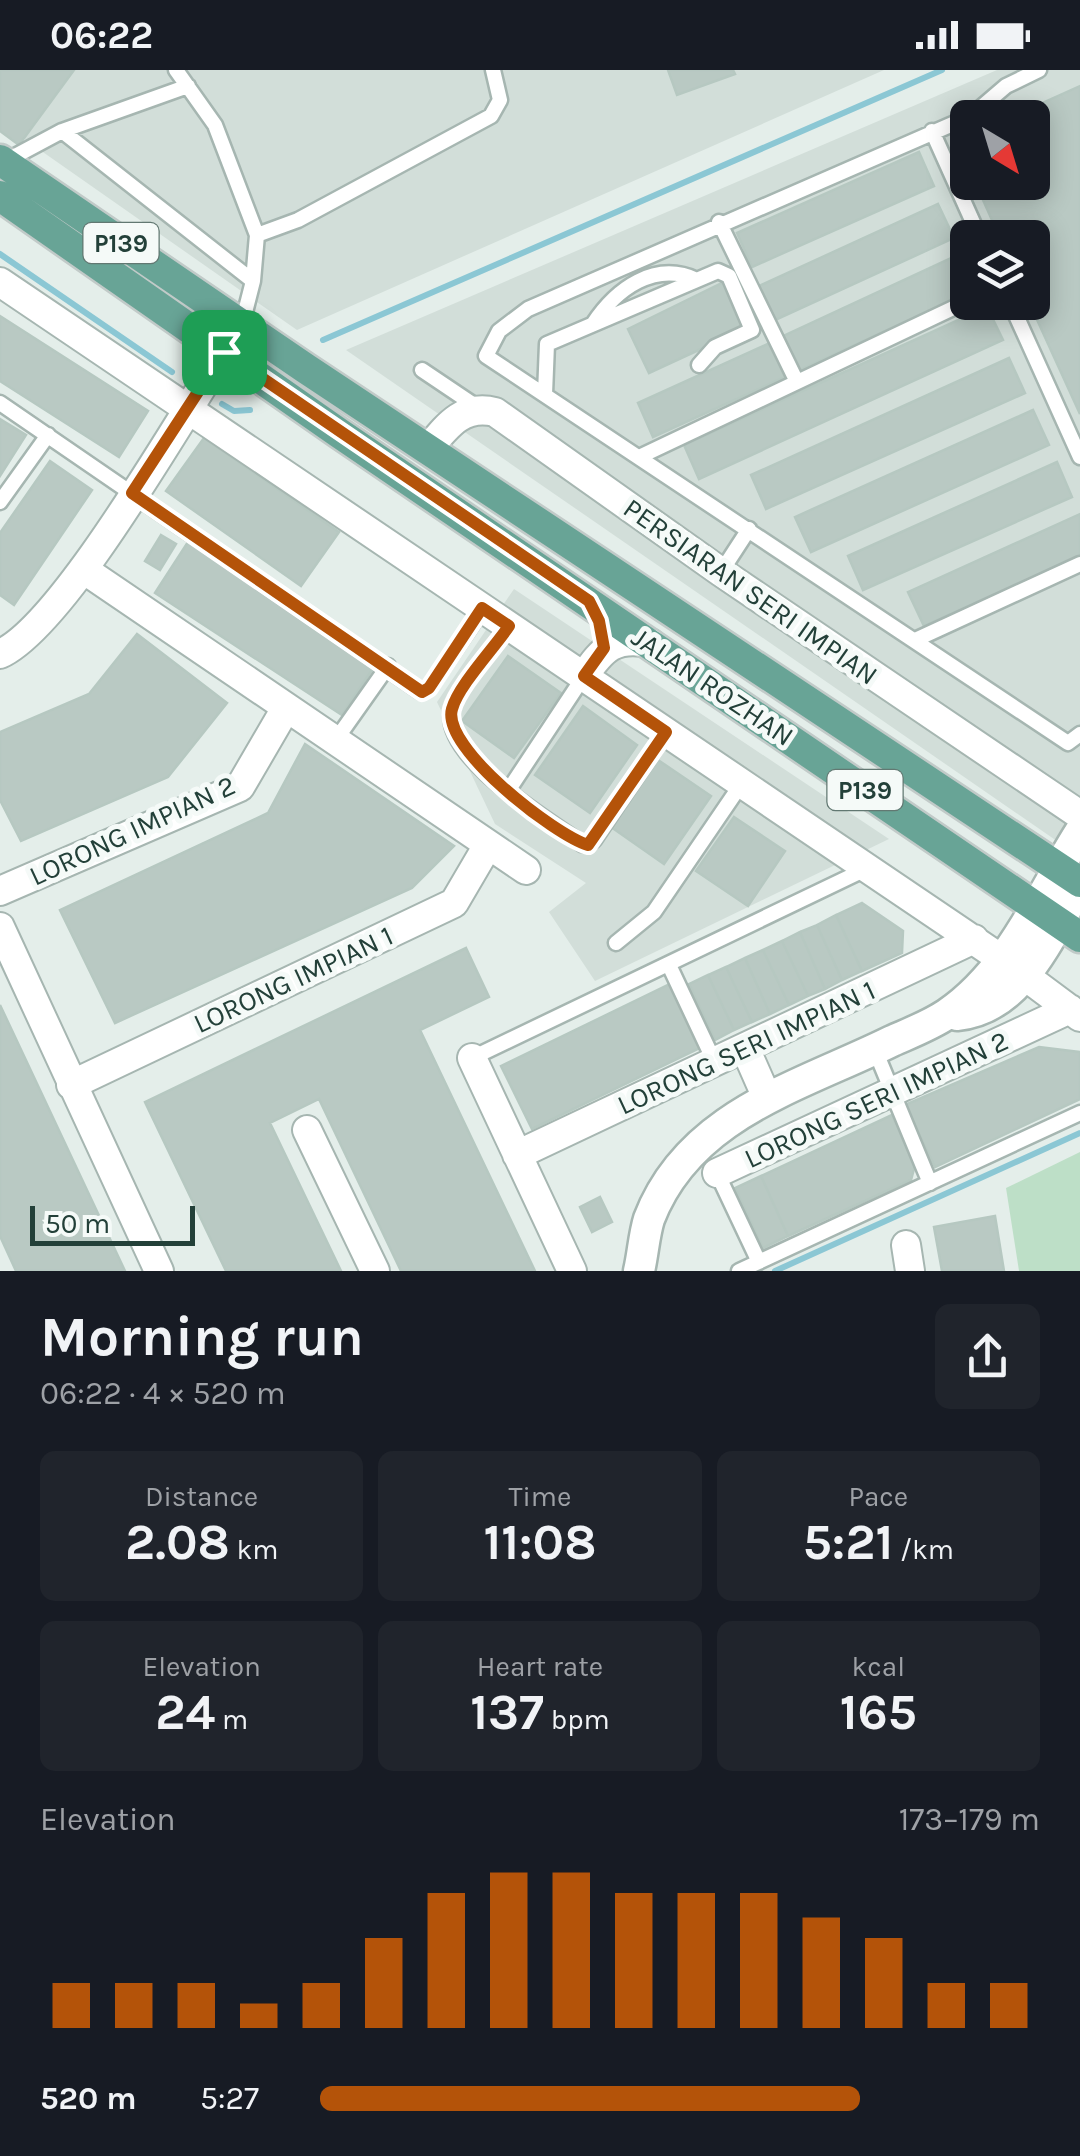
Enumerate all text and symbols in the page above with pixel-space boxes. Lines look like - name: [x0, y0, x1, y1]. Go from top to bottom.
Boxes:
- text: 06:22: [50, 13, 153, 58]
- north arrow: [950, 100, 1050, 200]
- map controls: [950, 100, 1050, 320]
- button: layers: [950, 220, 1050, 320]
- road number: P139: [84, 223, 158, 263]
- pin: [182, 310, 267, 395]
- icon: arrive: [197, 325, 252, 380]
- street label: PERSIARAN SERI IMPIAN: [617, 491, 884, 692]
- street label: JALAN ROZHAN: [626, 620, 800, 753]
- street label: LORONG IMPIAN 2: [24, 768, 240, 893]
- road number: P139: [828, 770, 902, 810]
- street label: LORONG IMPIAN 1: [188, 919, 398, 1040]
- street label: LORONG SERI IMPIAN 1: [612, 973, 880, 1122]
- street label: LORONG SERI IMPIAN 2: [739, 1024, 1013, 1175]
- scale bar: [30, 1201, 195, 1246]
- text: 50 m: [45, 1207, 110, 1240]
- button: share: [935, 1304, 1040, 1409]
- text: Morning run: [40, 1305, 364, 1369]
- text: 06:22 · 4 × 520 m: [40, 1375, 286, 1412]
- text: Distance: [145, 1480, 258, 1513]
- text: Time: [509, 1480, 571, 1513]
- text: Pace: [848, 1480, 908, 1513]
- text: 2.08: [125, 1513, 230, 1572]
- text: 11:08: [483, 1513, 597, 1572]
- text: 5:21: [803, 1513, 893, 1572]
- text: km: [230, 1533, 278, 1566]
- text: /km: [893, 1533, 954, 1566]
- text: Elevation: [142, 1650, 261, 1683]
- text: Heart rate: [477, 1650, 603, 1683]
- text: kcal: [852, 1650, 905, 1683]
- text: 24: [155, 1683, 215, 1742]
- text: 137: [470, 1683, 544, 1742]
- text: 165: [840, 1683, 917, 1742]
- text: m: [215, 1703, 248, 1736]
- text: bpm: [544, 1703, 610, 1736]
- text: Elevation: [40, 1801, 175, 1838]
- text: 173–179 m: [899, 1801, 1040, 1838]
- text: 520 m: [40, 2080, 137, 2117]
- text: 5:27: [200, 2080, 259, 2117]

